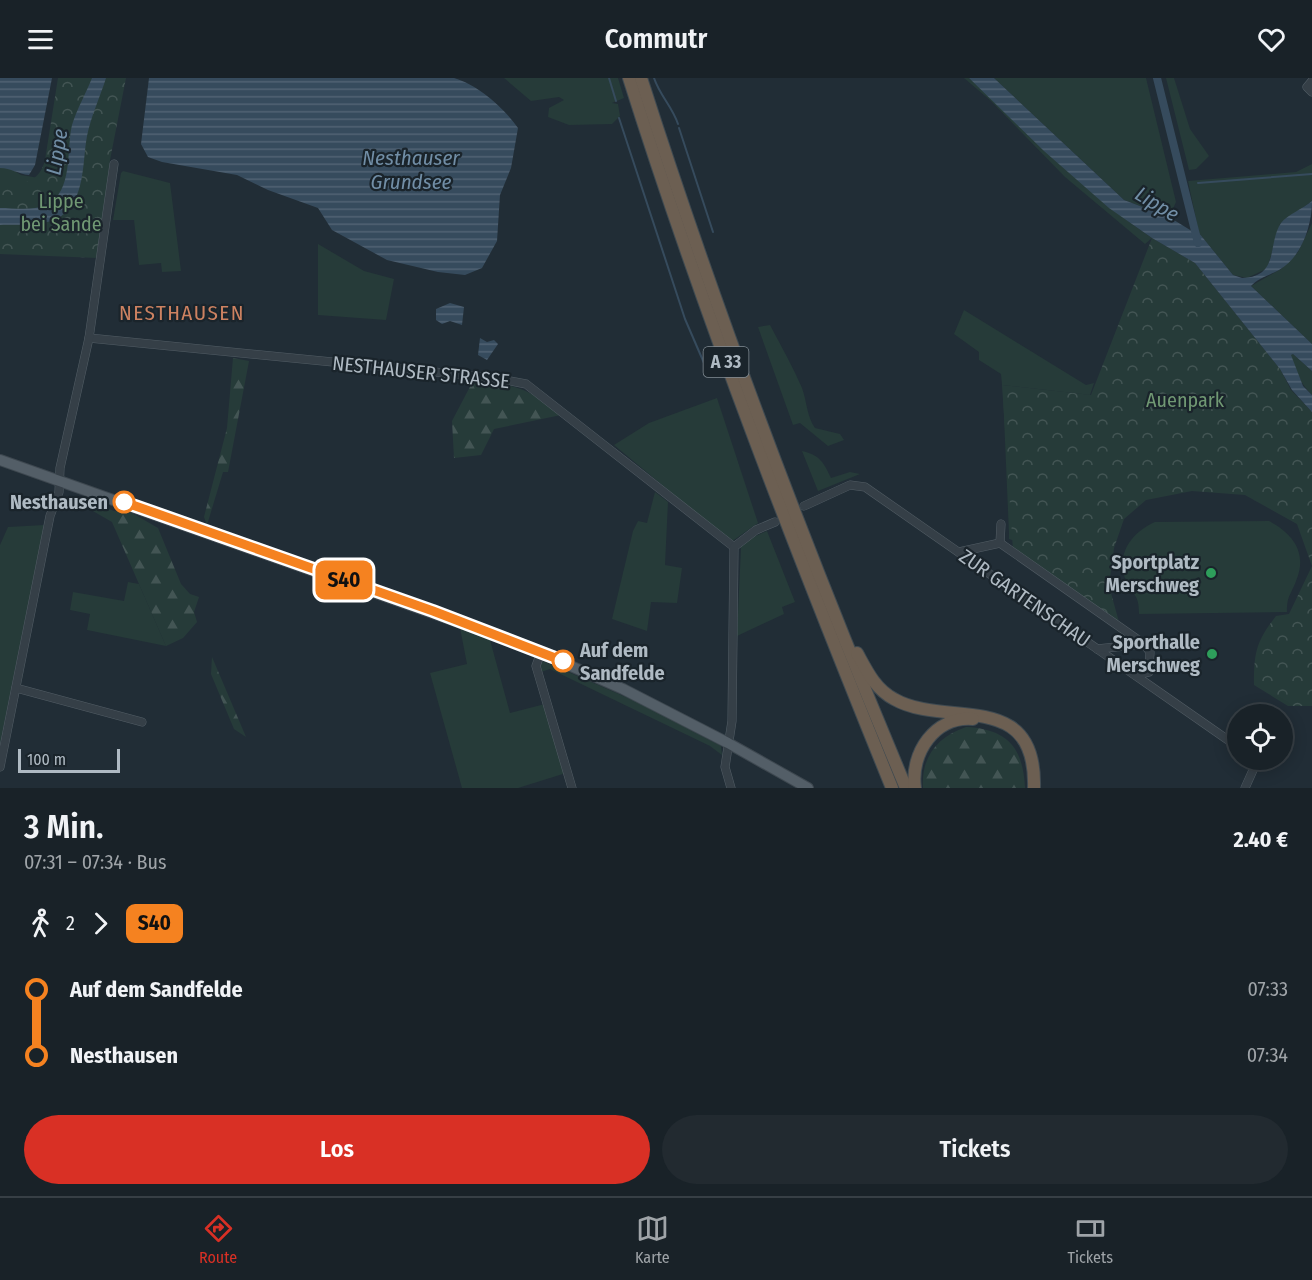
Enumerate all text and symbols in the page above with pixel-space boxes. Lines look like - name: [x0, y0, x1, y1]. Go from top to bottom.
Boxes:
- icon: menu: [24, 23, 57, 56]
- text: Commutr: [605, 23, 707, 55]
- icon: heart: [1255, 23, 1288, 56]
- water label: Lippe: [41, 127, 73, 177]
- water label: Nesthauser Grundsee: [362, 145, 460, 195]
- water label: Lippe: [1130, 181, 1184, 227]
- park label: Lippe bei Sande: [20, 189, 102, 236]
- district label: NESTHAUSEN: [119, 300, 245, 326]
- road number: A 33: [704, 347, 748, 377]
- street label: NESTHAUSER STRASSE: [331, 351, 511, 393]
- park label: Auenpark: [1146, 388, 1225, 412]
- place label: Nesthausen: [10, 490, 108, 514]
- marker: Nesthausen: [113, 491, 135, 513]
- street label: ZUR GARTENSCHAU: [955, 544, 1095, 652]
- place label: Sportplatz Merschweg: [1106, 550, 1200, 597]
- line badge: S40: [310, 560, 379, 600]
- marker: Sportplatz Merschweg: [1204, 566, 1218, 580]
- text: S40: [327, 567, 361, 593]
- place label: Sporthalle Merschweg: [1107, 630, 1200, 677]
- place label: Auf dem Sandfelde: [579, 638, 665, 685]
- marker: Sporthalle Merschweg: [1205, 647, 1219, 661]
- marker: Auf dem Sandfelde: [552, 650, 574, 672]
- map controls: [1227, 704, 1293, 770]
- button: locate: [1227, 704, 1293, 770]
- scale bar: [18, 746, 120, 774]
- text: 100 m: [27, 750, 66, 769]
- text: 3 Min.: [24, 807, 104, 847]
- text: 2.40 €: [1234, 826, 1288, 853]
- text: 07:31 – 07:34 · Bus: [24, 850, 167, 874]
- icon: walk: [24, 907, 57, 940]
- icon: forward: [84, 907, 117, 940]
- text: S40: [138, 910, 171, 936]
- text: 2: [66, 911, 75, 935]
- text: Auf dem Sandfelde: [70, 976, 243, 1003]
- text: 07:33: [1247, 977, 1288, 1001]
- text: Nesthausen: [70, 1042, 178, 1069]
- text: 07:34: [1247, 1043, 1288, 1067]
- button: Los: [24, 1115, 650, 1184]
- button: Tickets: [662, 1115, 1288, 1184]
- tab: Route: [199, 1212, 237, 1267]
- tab: Karte: [635, 1212, 670, 1267]
- tab: Tickets: [1067, 1212, 1113, 1267]

